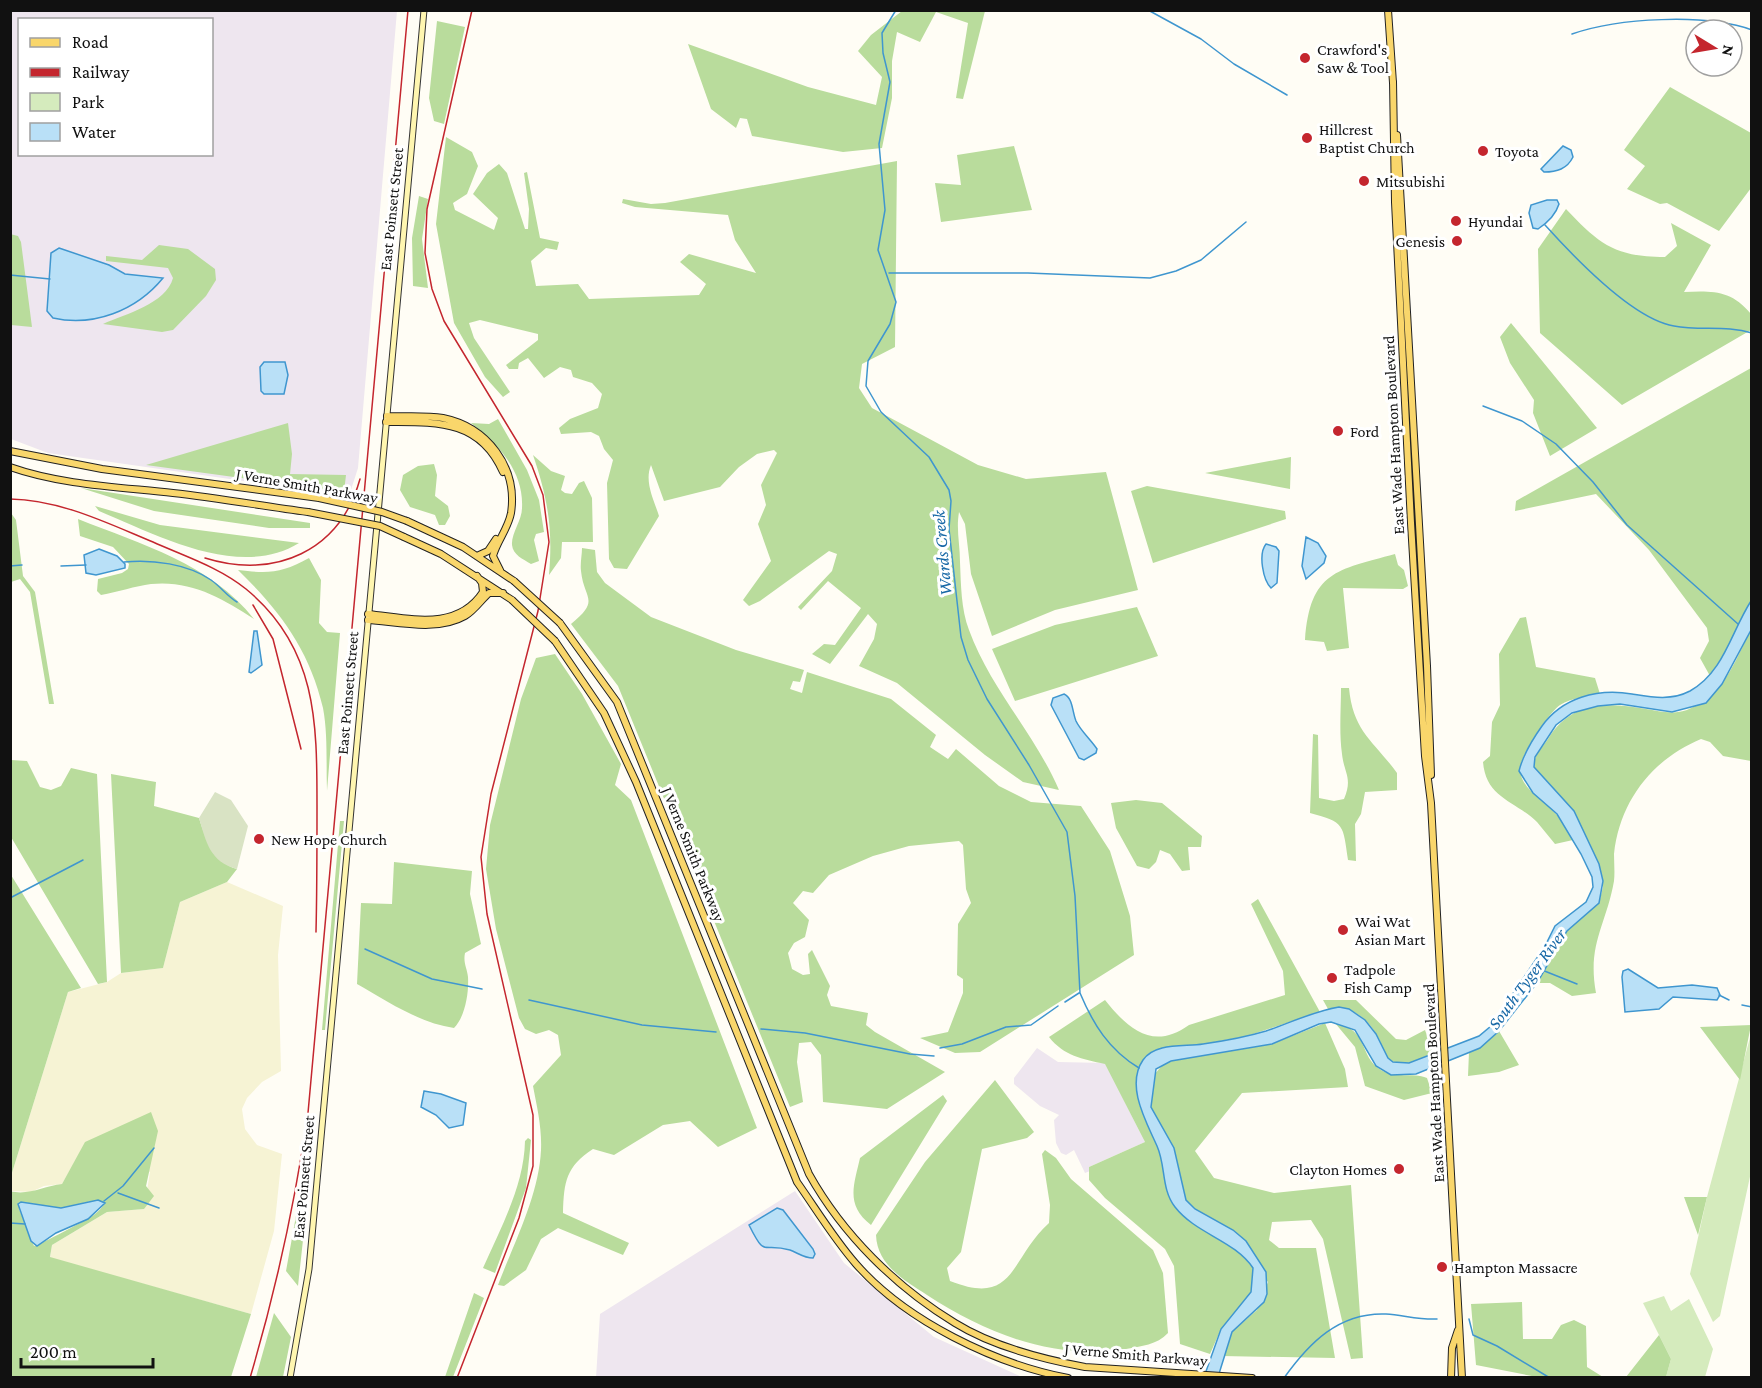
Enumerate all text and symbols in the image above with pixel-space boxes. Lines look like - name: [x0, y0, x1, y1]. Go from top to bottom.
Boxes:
- legend: [18, 18, 213, 156]
- north arrow: [1684, 18, 1744, 78]
- text: Road: [72, 32, 109, 52]
- place label: Crawford's Saw & Tool: [1317, 41, 1389, 76]
- text: N: [1719, 44, 1738, 58]
- marker: Crawford's Saw & Tool: [1298, 51, 1312, 65]
- text: Railway: [72, 62, 130, 82]
- text: Park: [72, 92, 104, 112]
- place label: Hillcrest Baptist Church: [1319, 121, 1415, 157]
- text: Water: [72, 122, 117, 142]
- marker: Hillcrest Baptist Church: [1300, 131, 1314, 145]
- place label: Toyota: [1495, 143, 1539, 161]
- marker: Toyota: [1476, 144, 1490, 158]
- street label: East Poinsett Street: [377, 146, 406, 271]
- place label: Mitsubishi: [1376, 173, 1445, 190]
- marker: Mitsubishi: [1357, 174, 1371, 188]
- place label: Hyundai: [1468, 213, 1523, 231]
- marker: Hyundai: [1449, 214, 1463, 228]
- place label: Genesis: [1395, 233, 1445, 250]
- marker: Genesis: [1450, 234, 1464, 248]
- street label: East Wade Hampton Boulevard: [1380, 334, 1408, 535]
- place label: Ford: [1350, 423, 1380, 440]
- marker: Ford: [1331, 424, 1345, 438]
- street label: J Verne Smith Parkway: [233, 464, 380, 507]
- water label: Wards Creek: [928, 508, 956, 596]
- street label: East Poinsett Street: [334, 630, 361, 755]
- street label: J Verne Smith Parkway: [657, 783, 729, 925]
- place label: New Hope Church: [271, 831, 387, 849]
- marker: New Hope Church: [252, 832, 266, 846]
- place label: Wai Wat Asian Mart: [1355, 913, 1426, 948]
- marker: Wai Wat Asian Mart: [1336, 923, 1350, 937]
- water label: South Tyger River: [1484, 924, 1571, 1033]
- place label: Tadpole Fish Camp: [1344, 961, 1412, 997]
- marker: Tadpole Fish Camp: [1325, 971, 1339, 985]
- street label: East Wade Hampton Boulevard: [1420, 982, 1448, 1183]
- street label: East Poinsett Street: [290, 1114, 317, 1239]
- place label: Clayton Homes: [1289, 1161, 1387, 1179]
- marker: Clayton Homes: [1392, 1162, 1406, 1176]
- place label: Hampton Massacre: [1454, 1259, 1578, 1277]
- marker: Hampton Massacre: [1435, 1260, 1449, 1274]
- scale bar: [21, 1331, 153, 1369]
- street label: J Verne Smith Parkway: [1062, 1340, 1209, 1370]
- text: 200 m: [30, 1342, 77, 1362]

